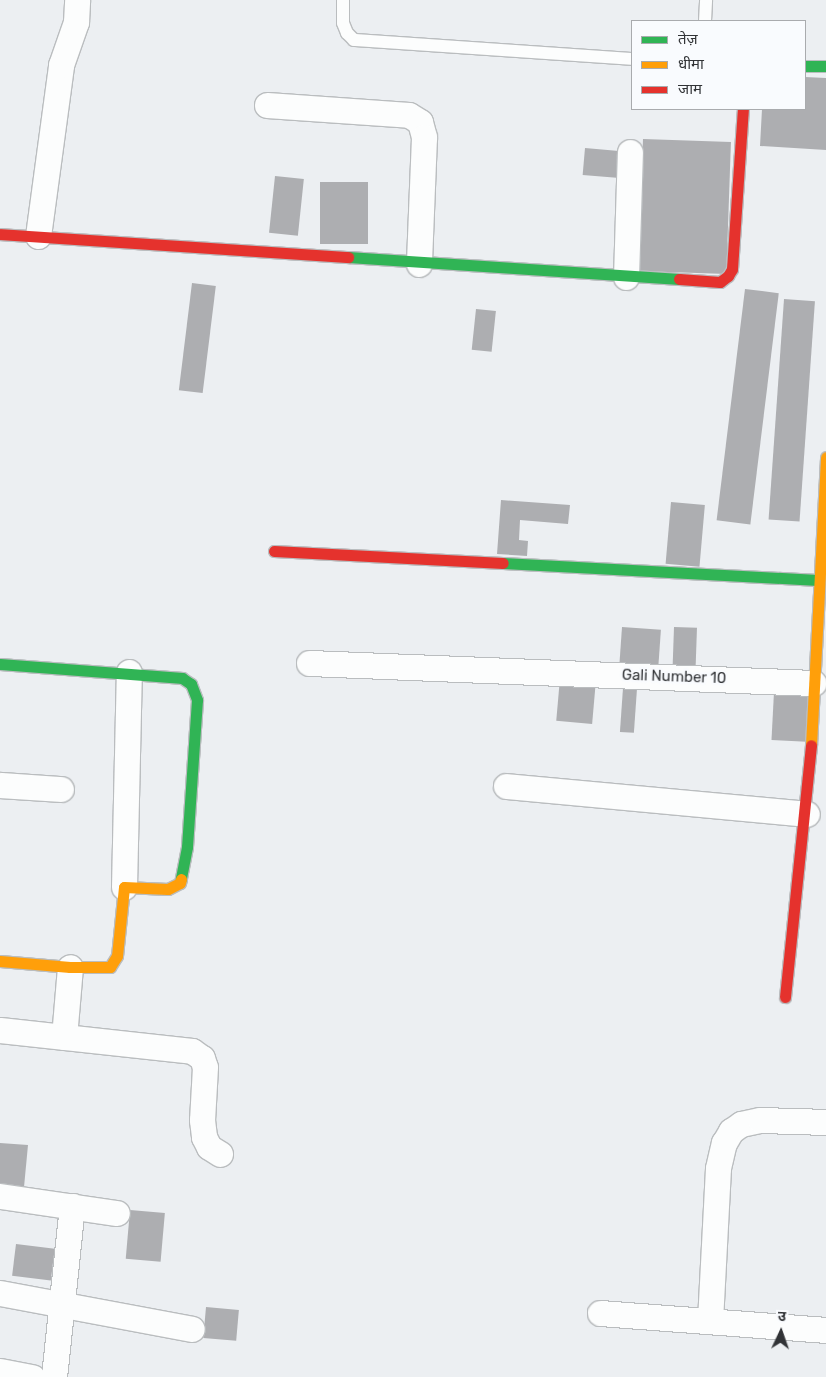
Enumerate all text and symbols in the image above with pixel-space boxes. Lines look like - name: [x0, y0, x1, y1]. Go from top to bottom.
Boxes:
- legend: [631, 20, 806, 110]
- text: तेज़: [678, 30, 698, 48]
- text: धीमा: [678, 55, 704, 73]
- text: जाम: [678, 80, 702, 98]
- street label: Gali Number 10: [621, 666, 727, 688]
- north arrow: [756, 1307, 806, 1357]
- text: उ: [777, 1308, 786, 1325]

